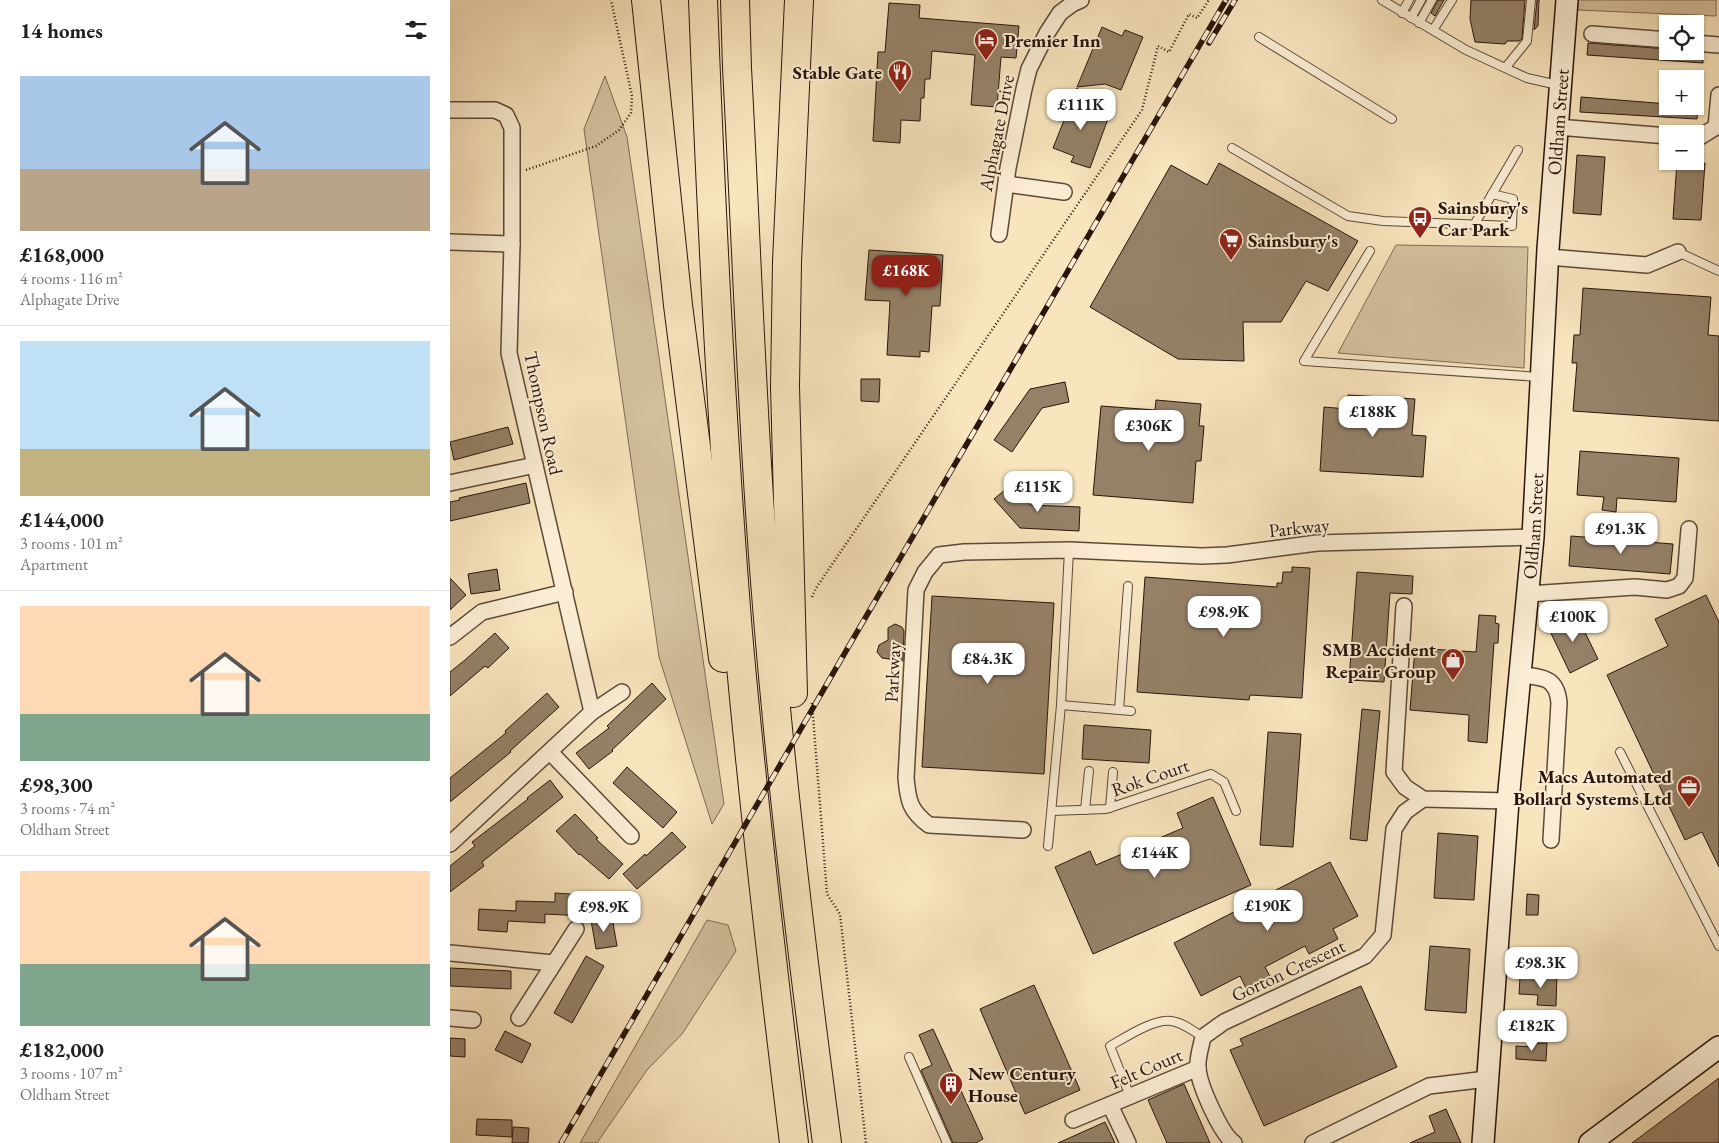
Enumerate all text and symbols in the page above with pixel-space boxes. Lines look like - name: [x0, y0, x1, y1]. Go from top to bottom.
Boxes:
- map controls: [1659, 15, 1704, 170]
- button: locate: [1659, 15, 1704, 60]
- icon: filters: [402, 16, 430, 44]
- text: 14 homes: [20, 17, 103, 44]
- hotel icon: Premier Inn: [973, 27, 999, 61]
- place label: Premier Inn: [1004, 28, 1101, 53]
- restaurant icon: Stable Gate: [887, 59, 913, 93]
- place label: Stable Gate: [793, 60, 882, 85]
- street label: Oldham Street: [1542, 68, 1575, 176]
- button: +: [1659, 70, 1704, 115]
- street label: Alphagate Drive: [973, 73, 1020, 195]
- pin: £111K: [1046, 88, 1116, 131]
- text: £111K: [1058, 94, 1104, 115]
- icon: home: [180, 108, 270, 198]
- button: −: [1659, 125, 1704, 170]
- place label: Sainsbury's Car Park: [1438, 195, 1528, 242]
- bus stop icon: Sainsbury's Car Park: [1407, 205, 1433, 239]
- supermarket icon: Sainsbury's: [1218, 227, 1244, 261]
- place label: Sainsbury's: [1248, 228, 1338, 253]
- text: £168,000: [20, 241, 104, 268]
- pin: £168K: [871, 254, 941, 297]
- text: £168K: [883, 260, 929, 281]
- text: 4 rooms · 116 m²: [20, 268, 123, 289]
- text: Alphagate Drive: [20, 289, 120, 310]
- street label: Thompson Road: [518, 349, 569, 478]
- icon: home: [180, 374, 270, 464]
- pin: £188K: [1338, 396, 1408, 438]
- text: £188K: [1350, 401, 1396, 422]
- pin: £306K: [1114, 410, 1184, 452]
- text: £306K: [1126, 415, 1172, 436]
- pin: £115K: [1003, 470, 1073, 513]
- street label: Oldham Street: [1517, 472, 1549, 580]
- text: £115K: [1015, 476, 1061, 497]
- text: £144,000: [20, 506, 104, 533]
- street label: Parkway: [1267, 512, 1331, 543]
- pin: £91.3K: [1580, 512, 1662, 555]
- text: £91.3K: [1596, 518, 1646, 539]
- text: 3 rooms · 101 m²: [20, 533, 123, 554]
- text: Apartment: [20, 554, 88, 575]
- pin: £98.9K: [1183, 596, 1265, 638]
- pin: £100K: [1538, 600, 1608, 643]
- text: £98.9K: [1199, 601, 1249, 622]
- text: £100K: [1550, 606, 1596, 627]
- place label: SMB Accident Repair Group: [1323, 637, 1437, 684]
- icon: home: [180, 639, 270, 729]
- street label: Parkway: [878, 640, 907, 703]
- pin: £84.3K: [947, 642, 1029, 685]
- shop icon: SMB Accident Repair Group: [1440, 647, 1466, 681]
- text: £84.3K: [963, 648, 1013, 669]
- street label: Rok Court: [1108, 753, 1192, 802]
- place label: Macs Automated Bollard Systems Ltd: [1513, 764, 1672, 811]
- text: £98,300: [20, 771, 93, 798]
- office icon: Macs Automated Bollard Systems Ltd: [1676, 774, 1702, 808]
- text: 3 rooms · 74 m²: [20, 798, 115, 819]
- text: Oldham Street: [20, 819, 110, 840]
- pin: £144K: [1120, 836, 1190, 879]
- text: £144K: [1132, 842, 1178, 863]
- pin: £98.9K: [563, 890, 645, 933]
- pin: £190K: [1233, 890, 1303, 932]
- text: £190K: [1245, 895, 1291, 916]
- text: £98.9K: [579, 896, 629, 917]
- icon: home: [180, 904, 270, 994]
- street label: Gorton Crescent: [1227, 933, 1349, 1008]
- pin: £98.3K: [1500, 946, 1582, 989]
- text: £98.3K: [1516, 952, 1566, 973]
- pin: £182K: [1497, 1010, 1567, 1052]
- text: £182K: [1509, 1015, 1555, 1036]
- text: £182,000: [20, 1036, 104, 1063]
- street label: Felt Court: [1106, 1042, 1186, 1095]
- place label: New Century House: [968, 1061, 1077, 1108]
- text: 3 rooms · 107 m²: [20, 1063, 123, 1084]
- building icon: New Century House: [938, 1071, 964, 1105]
- text: Oldham Street: [20, 1084, 110, 1105]

